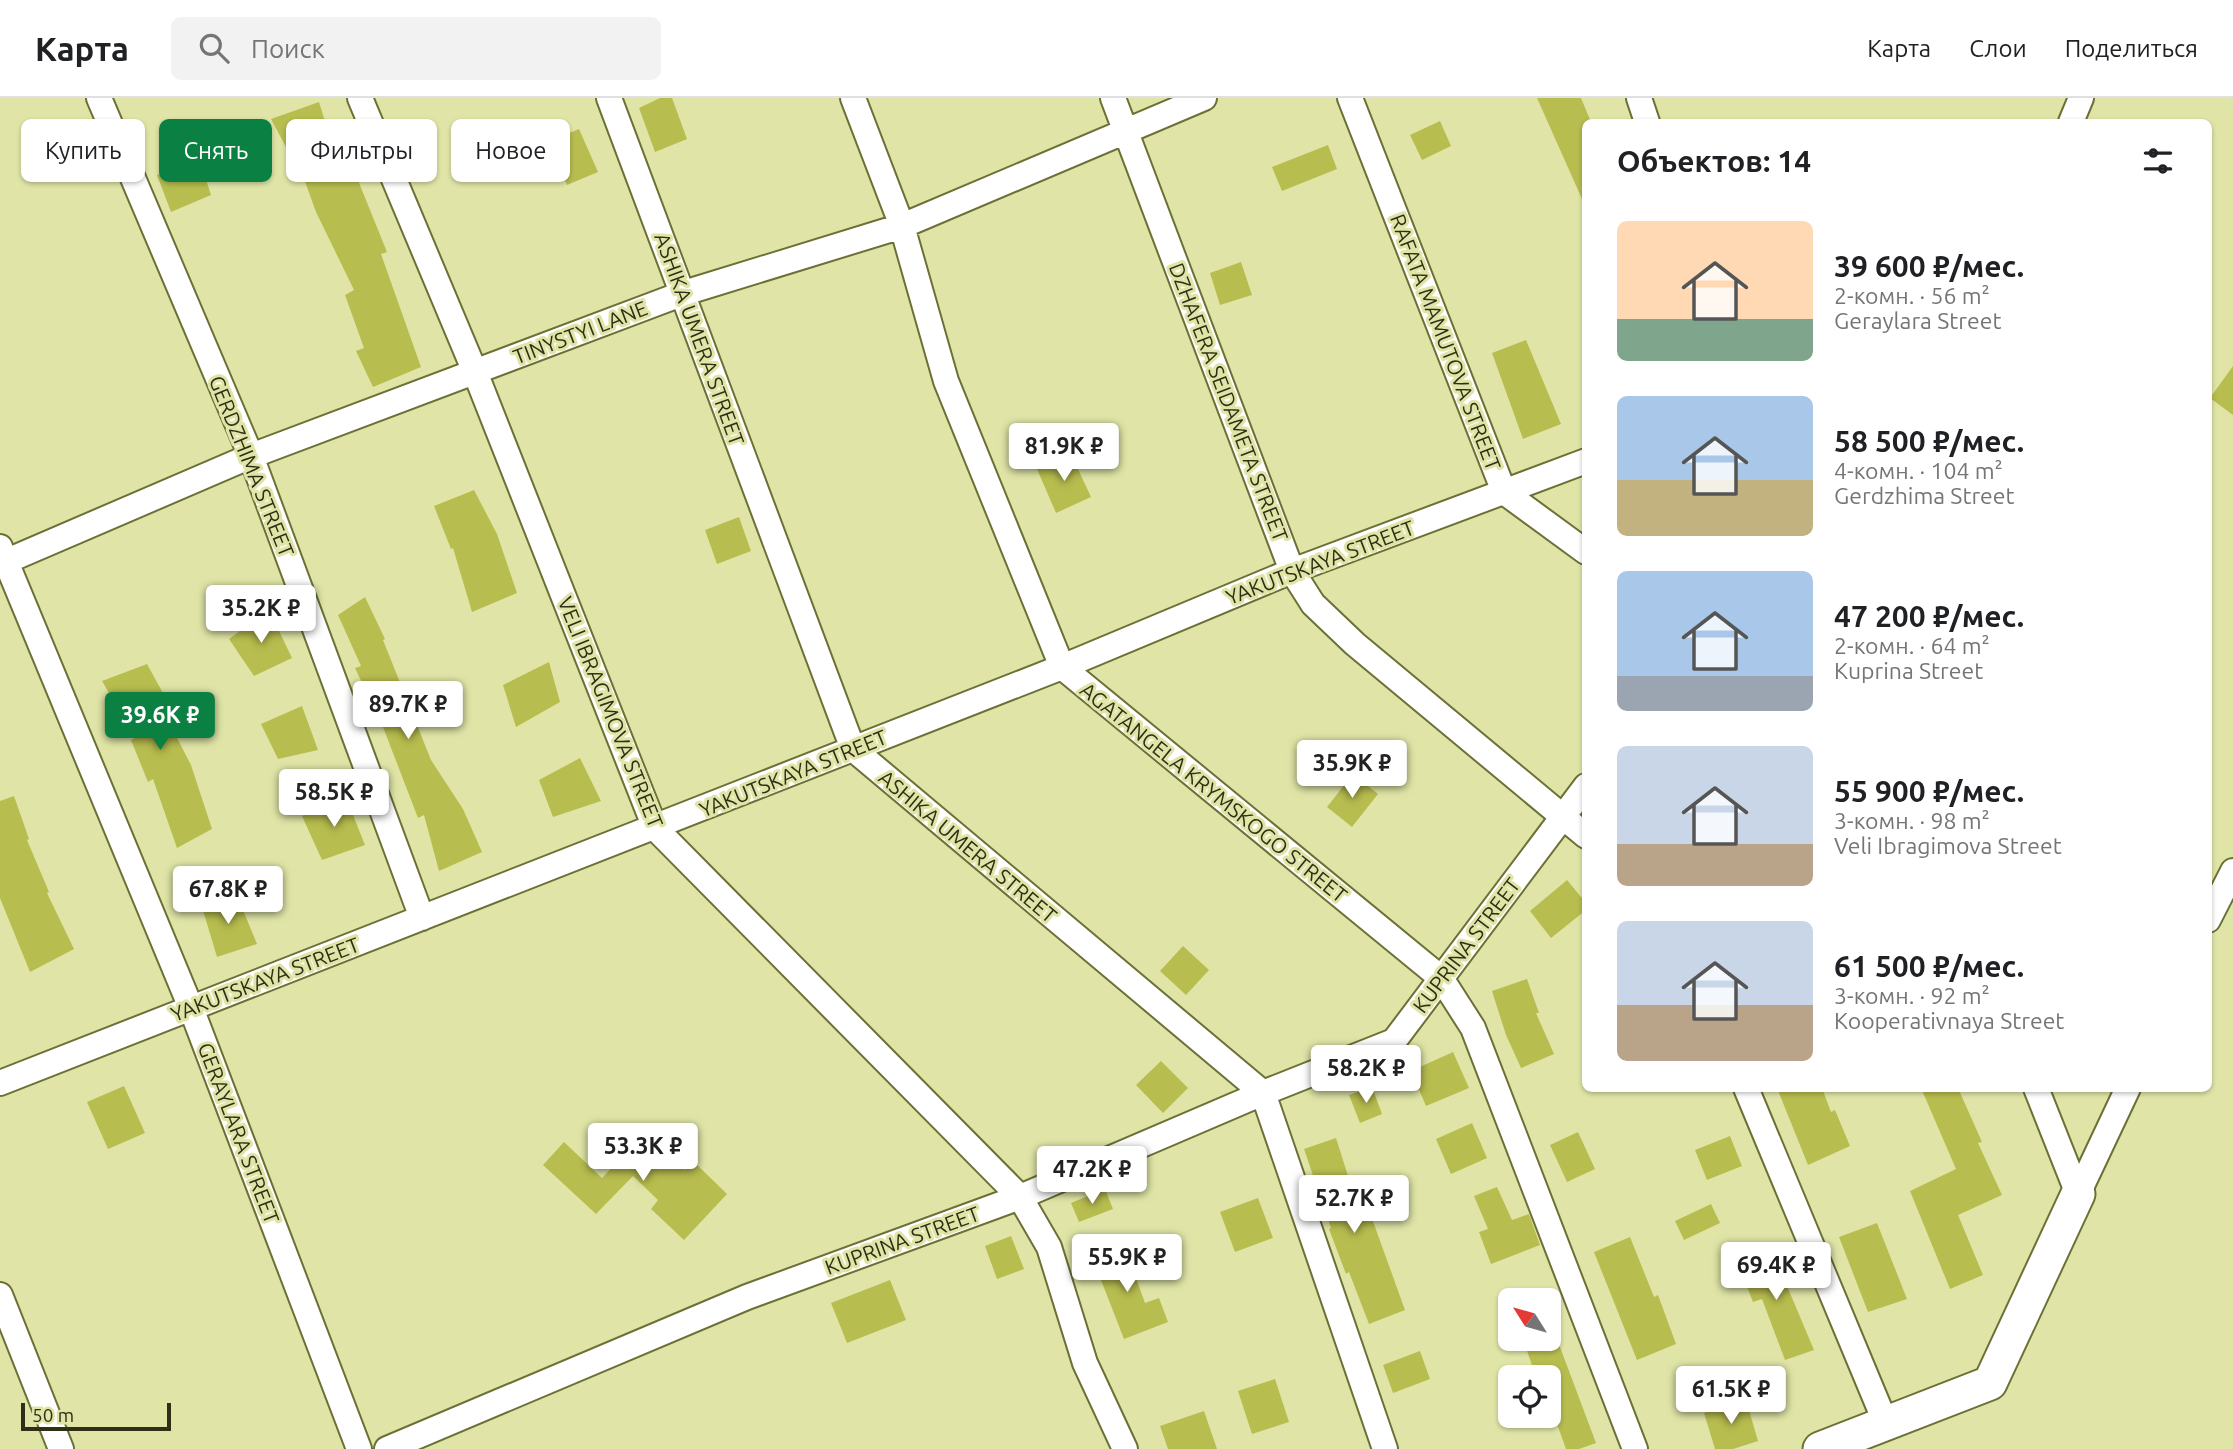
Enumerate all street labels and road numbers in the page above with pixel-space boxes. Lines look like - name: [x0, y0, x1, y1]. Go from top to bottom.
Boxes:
- street label: RAFATA MAMUTOVA STREET: [1386, 210, 1506, 474]
- street label: ASHIKA UMERA STREET: [650, 229, 750, 449]
- street label: DZHAFERA SEIDAMETA STREET: [1165, 259, 1293, 545]
- street label: TINYSTYI LANE: [510, 295, 650, 369]
- street label: GERDZHIMA STREET: [205, 372, 299, 560]
- street label: YAKUTSKAYA STREET: [1222, 515, 1418, 609]
- street label: VELI IBRAGIMOVA STREET: [554, 593, 669, 831]
- street label: AGATANGELA KRYMSKOGO STREET: [1076, 677, 1352, 907]
- street label: YAKUTSKAYA STREET: [696, 724, 890, 822]
- street label: ASHIKA UMERA STREET: [874, 765, 1062, 928]
- street label: KUPRINA STREET: [1407, 873, 1525, 1017]
- street label: YAKUTSKAYA STREET: [167, 932, 363, 1026]
- street label: GERAYLARA STREET: [193, 1039, 285, 1227]
- street label: KUPRINA STREET: [821, 1201, 983, 1279]

